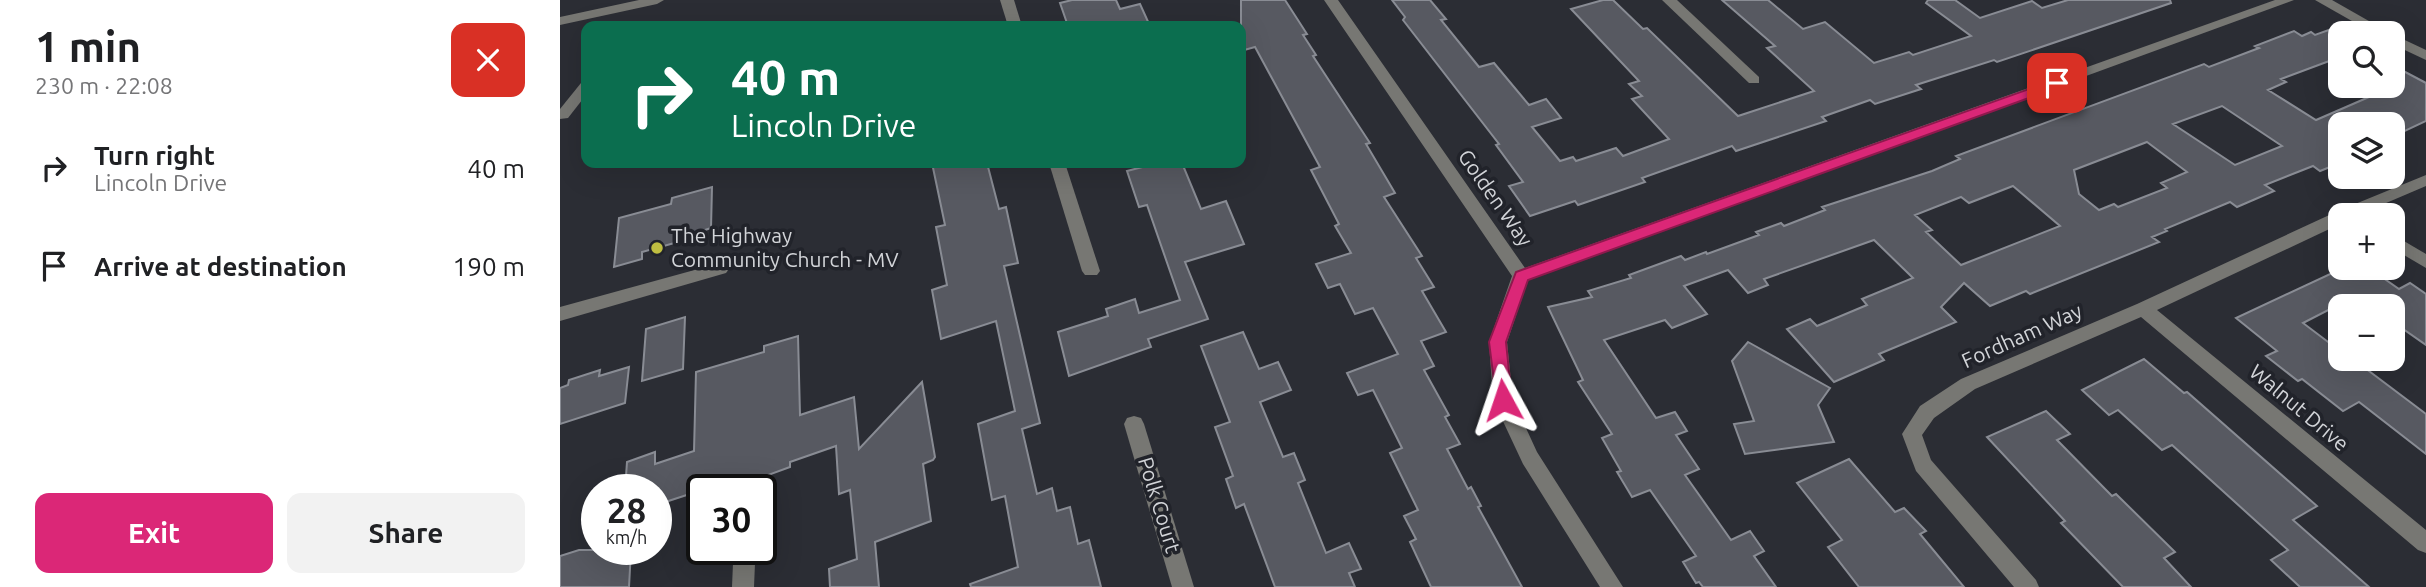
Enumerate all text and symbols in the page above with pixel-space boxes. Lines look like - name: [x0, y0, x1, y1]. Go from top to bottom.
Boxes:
- map controls: [2328, 21, 2405, 371]
- button: search: [2328, 21, 2405, 98]
- text: 1 min: [35, 23, 141, 70]
- button: close: [451, 23, 525, 97]
- icon: right: [616, 49, 707, 140]
- text: 40 m: [731, 49, 840, 104]
- pin: [2027, 53, 2087, 113]
- icon: arrive: [2038, 64, 2076, 102]
- text: 230 m · 22:08: [35, 73, 173, 98]
- text: Lincoln Drive: [731, 107, 916, 143]
- button: layers: [2328, 112, 2405, 189]
- text: Turn right: [94, 141, 215, 170]
- street label: Golden Way: [1454, 145, 1538, 250]
- icon: right: [35, 149, 73, 187]
- text: 40 m: [467, 154, 525, 183]
- text: Lincoln Drive: [94, 170, 227, 195]
- button: +: [2328, 203, 2405, 280]
- place label: The Highway Community Church - MV: [671, 223, 899, 271]
- marker: The Highway Community Church - MV: [649, 240, 665, 256]
- icon: arrive: [35, 247, 73, 285]
- text: Arrive at destination: [94, 252, 347, 281]
- text: 190 m: [453, 252, 525, 281]
- button: −: [2328, 294, 2405, 371]
- street label: Fordham Way: [1958, 298, 2085, 372]
- street label: Walnut Drive: [2245, 359, 2354, 456]
- position arrow: [1466, 363, 1540, 437]
- street label: Polk Court: [1134, 454, 1186, 555]
- speed limit sign: 30: [686, 474, 777, 565]
- text: 28: [607, 490, 646, 530]
- button: Exit: [35, 493, 273, 573]
- button: Share: [287, 493, 525, 573]
- text: km/h: [606, 527, 647, 547]

